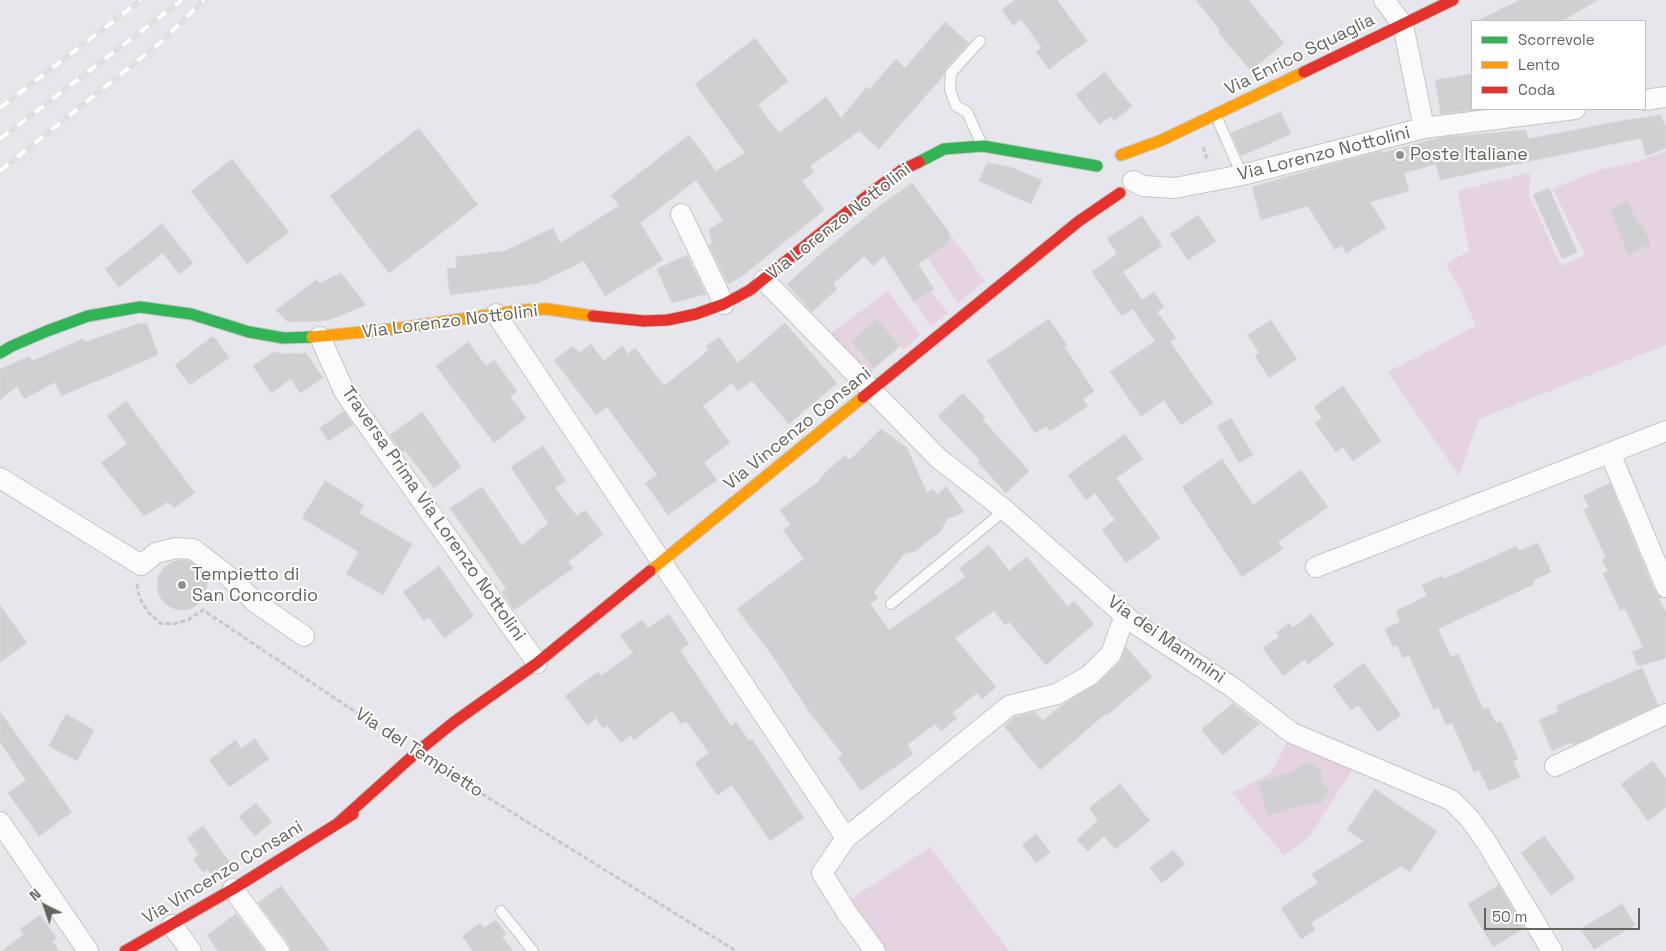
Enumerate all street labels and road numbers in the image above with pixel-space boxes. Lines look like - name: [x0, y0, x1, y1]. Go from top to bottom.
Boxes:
- street label: Via Enrico Squaglia: [1222, 9, 1378, 101]
- street label: Via Lorenzo Nottolini: [1236, 122, 1412, 186]
- street label: Via Lorenzo Nottolini: [763, 159, 915, 285]
- street label: Via Lorenzo Nottolini: [361, 301, 539, 343]
- street label: Via Vincenzo Consani: [720, 363, 876, 495]
- street label: Traversa Prima Via Lorenzo Nottolini: [336, 383, 530, 645]
- street label: Via dei Mammini: [1103, 591, 1229, 689]
- street label: Via del Tempietto: [351, 703, 487, 803]
- street label: Via Vincenzo Consani: [139, 817, 307, 929]

